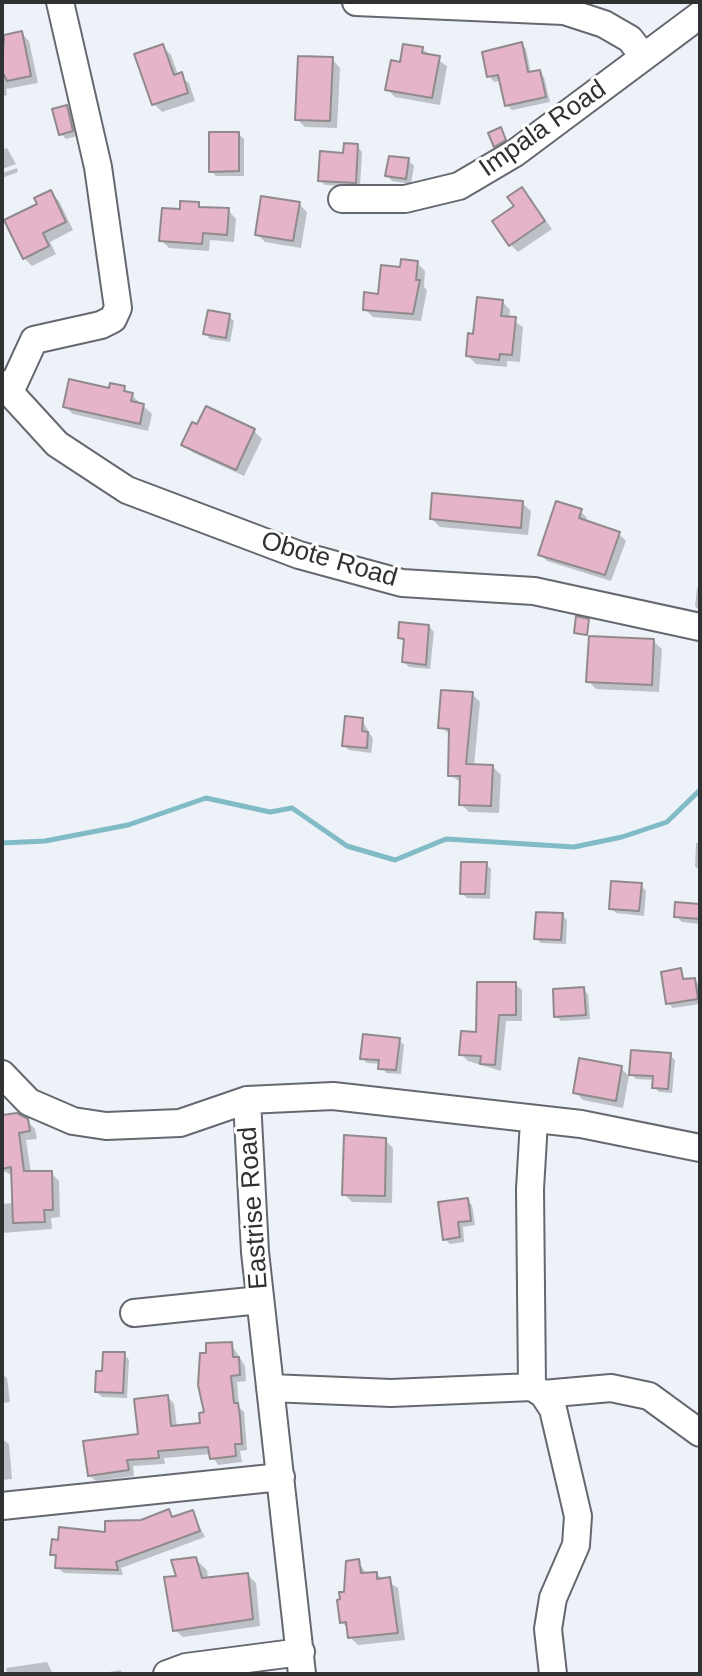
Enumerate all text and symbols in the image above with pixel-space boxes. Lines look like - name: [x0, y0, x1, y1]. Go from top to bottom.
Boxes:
- street label: Impala Road: [474, 74, 612, 184]
- street label: Obote Road: [257, 526, 401, 594]
- street label: Eastrise Road: [233, 1125, 275, 1291]

